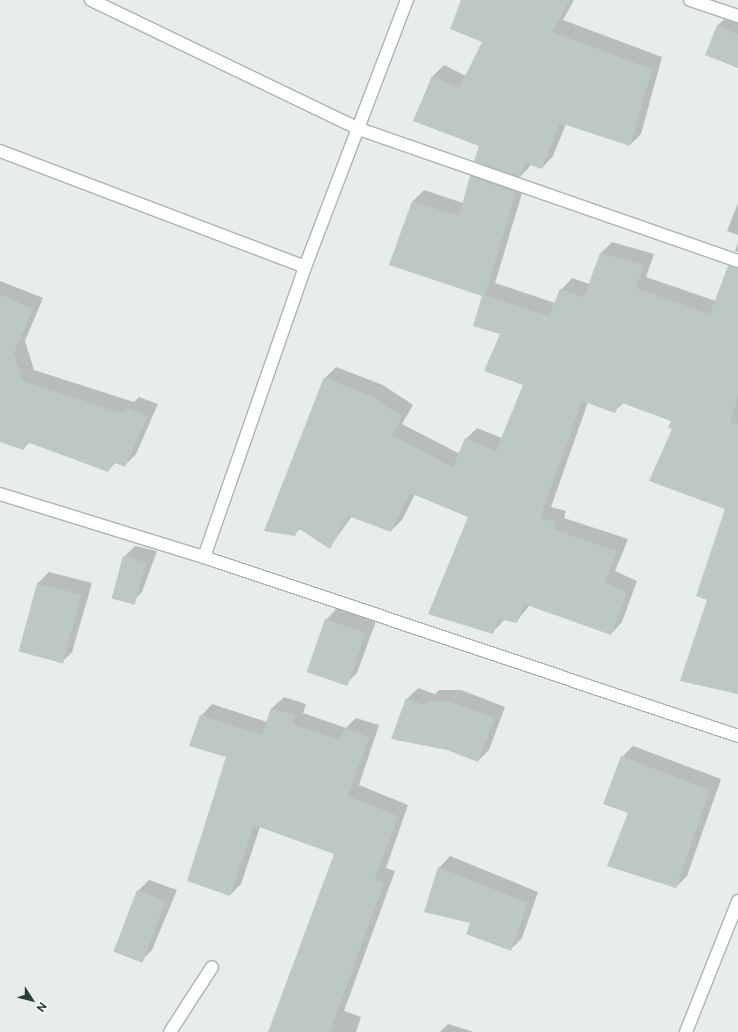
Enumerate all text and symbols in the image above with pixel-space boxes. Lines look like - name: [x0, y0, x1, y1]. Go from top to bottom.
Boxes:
- north arrow: [12, 980, 52, 1020]
- text: N: [34, 1000, 49, 1014]

